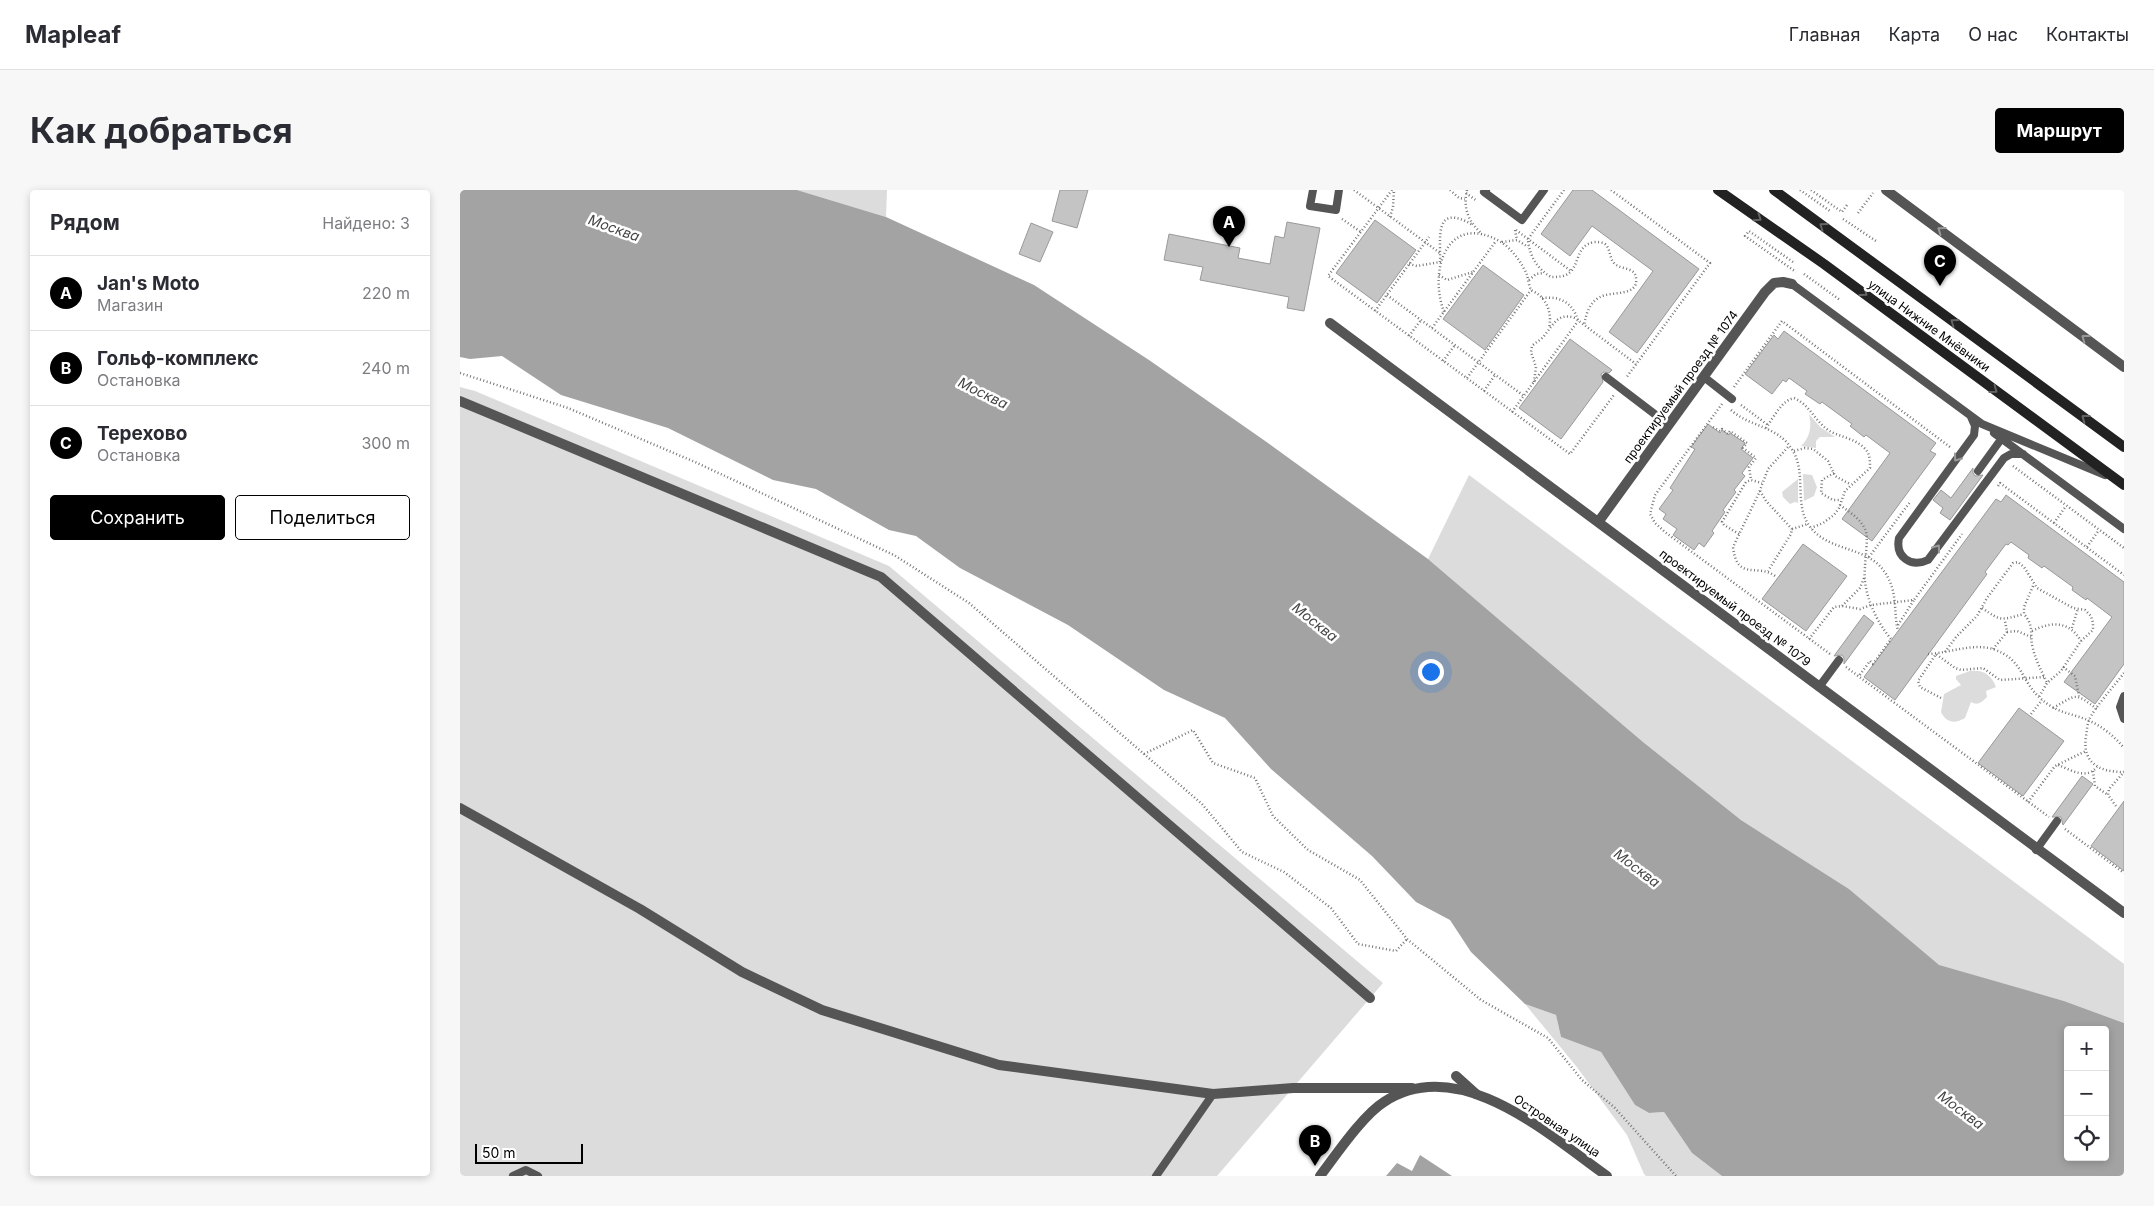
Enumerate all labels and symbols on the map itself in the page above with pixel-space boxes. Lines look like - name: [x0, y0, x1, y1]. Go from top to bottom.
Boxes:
- pin: A: [1213, 206, 1245, 247]
- water label: Москва: [586, 210, 642, 245]
- one-way arrow: [1752, 212, 1761, 221]
- one-way arrow: [1819, 223, 1829, 232]
- one-way arrow: [1938, 228, 1947, 236]
- pin: C: [1924, 245, 1956, 286]
- street label: улица Нижние Мнёвники: [1865, 276, 1993, 375]
- one-way arrow: [1858, 288, 1867, 296]
- street label: проектируемый проезд № 1074: [1620, 307, 1741, 466]
- one-way arrow: [1950, 319, 1960, 328]
- one-way arrow: [2081, 335, 2091, 344]
- water label: Москва: [956, 373, 1011, 412]
- one-way arrow: [1988, 384, 1998, 393]
- one-way arrow: [2081, 415, 2091, 424]
- one-way arrow: [1954, 452, 1963, 462]
- one-way arrow: [1932, 545, 1940, 554]
- street label: проектируемый проезд № 1079: [1657, 546, 1814, 669]
- water label: Москва: [1289, 599, 1342, 645]
- your location: [1418, 659, 1444, 685]
- water label: Москва: [1611, 845, 1664, 891]
- water label: Москва: [1935, 1087, 1988, 1133]
- street label: Островная улица: [1511, 1091, 1603, 1160]
- pin: B: [1299, 1125, 1331, 1166]
- scale bar: [475, 1141, 582, 1164]

